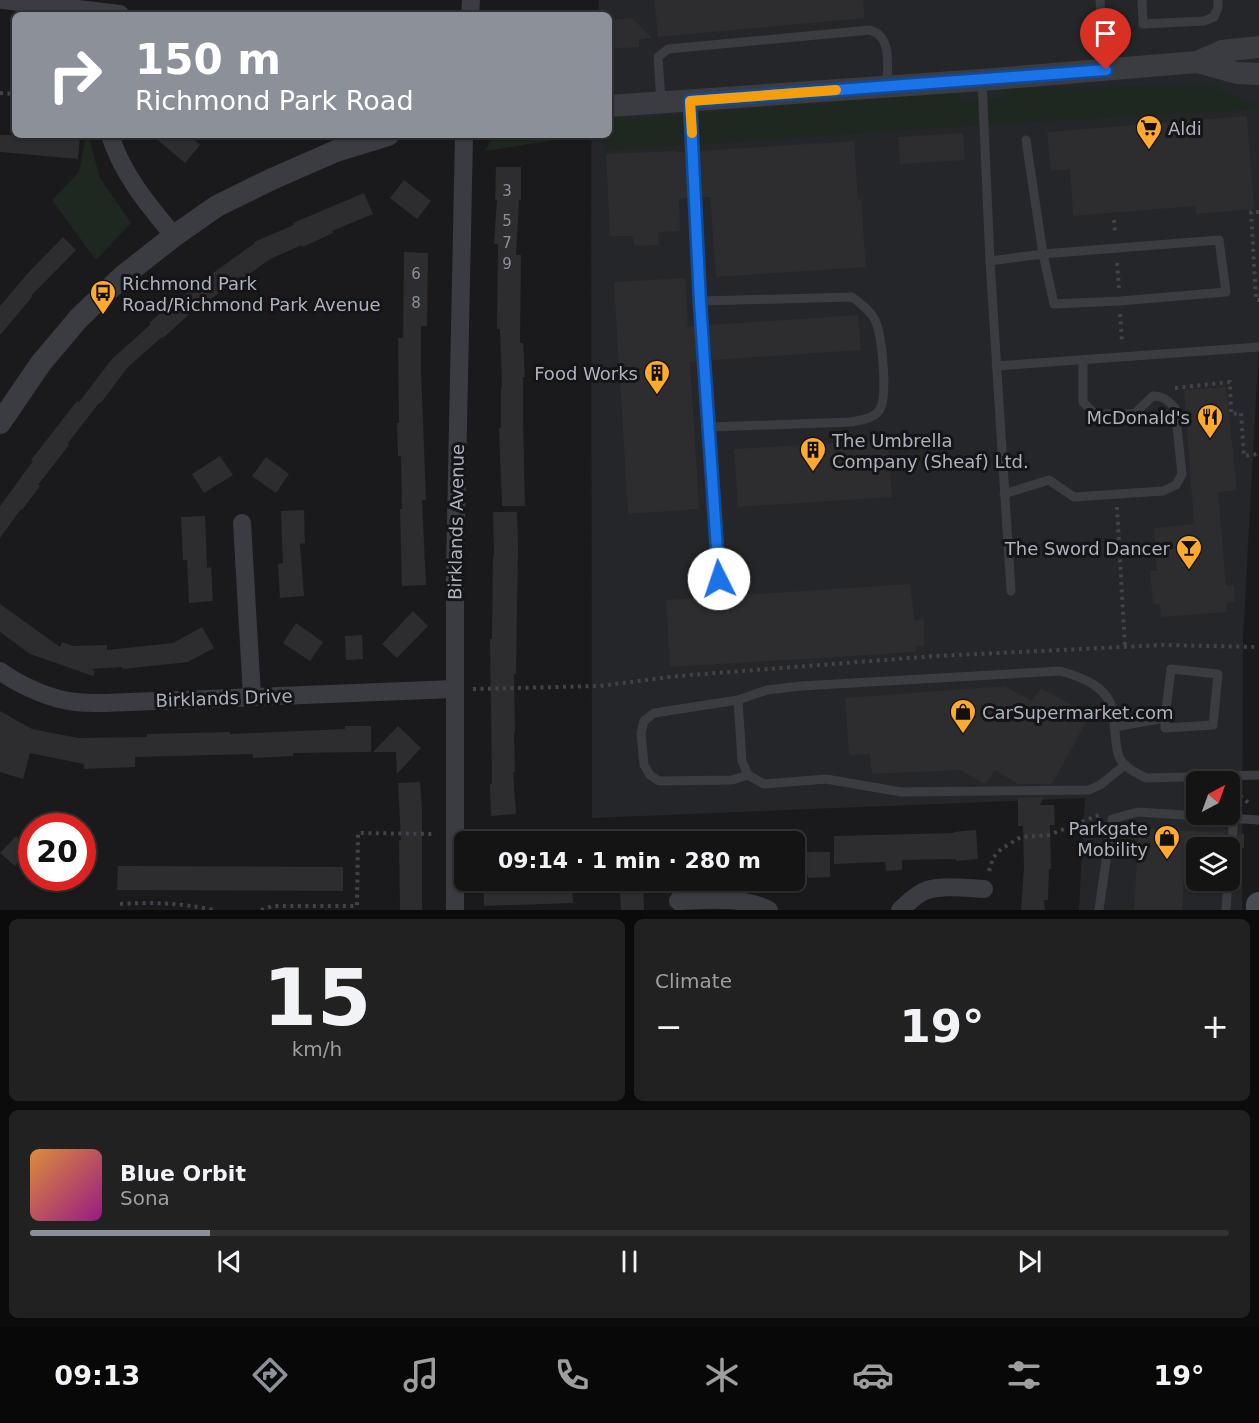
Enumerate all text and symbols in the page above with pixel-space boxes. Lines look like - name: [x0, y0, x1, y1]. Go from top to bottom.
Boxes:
- pin: [1080, 8, 1131, 70]
- icon: arrive: [1089, 17, 1122, 50]
- text: 150 m: [135, 35, 281, 84]
- icon: right: [36, 36, 114, 114]
- text: Richmond Park Road: [135, 85, 414, 116]
- supermarket icon: Aldi: [1134, 113, 1164, 151]
- place label: Aldi: [1168, 118, 1202, 139]
- house number: 3: [502, 182, 512, 200]
- house number: 5: [502, 212, 512, 230]
- house number: 7: [502, 234, 512, 252]
- house number: 9: [502, 255, 512, 273]
- house number: 6: [411, 265, 421, 283]
- place label: Richmond Park Road/Richmond Park Avenue: [122, 273, 381, 315]
- bus stop icon: Richmond Park Road/Richmond Park Avenue: [88, 278, 118, 316]
- house number: 8: [411, 294, 421, 312]
- building icon: Food Works: [642, 358, 672, 396]
- place label: Food Works: [534, 363, 638, 384]
- restaurant icon: McDonald's: [1195, 402, 1225, 440]
- place label: McDonald's: [1087, 407, 1190, 428]
- place label: The Umbrella Company (Sheaf) Ltd.: [831, 430, 1029, 472]
- building icon: The Umbrella Company (Sheaf) Ltd.: [798, 435, 828, 473]
- street label: Birklands Avenue: [444, 444, 468, 600]
- bar icon: The Sword Dancer: [1174, 533, 1204, 571]
- place label: The Sword Dancer: [1004, 538, 1171, 559]
- position arrow: [687, 547, 751, 611]
- street label: Birklands Drive: [155, 685, 293, 711]
- shop icon: CarSupermarket.com: [948, 697, 978, 735]
- place label: CarSupermarket.com: [982, 702, 1173, 723]
- north arrow: [1186, 771, 1240, 825]
- map controls: [1186, 771, 1240, 891]
- speed limit sign: 20: [18, 813, 96, 891]
- place label: Parkgate Mobility: [1069, 818, 1148, 860]
- shop icon: Parkgate Mobility: [1152, 823, 1182, 861]
- button: layers: [1186, 837, 1240, 891]
- text: 09:14 · 1 min · 280 m: [498, 848, 761, 873]
- text: 15: [263, 953, 371, 1043]
- text: Climate: [655, 969, 732, 993]
- text: 19°: [899, 1000, 985, 1053]
- text: −: [655, 1007, 683, 1046]
- text: +: [1201, 1007, 1229, 1046]
- text: km/h: [292, 1037, 342, 1061]
- text: Blue Orbit: [120, 1161, 246, 1186]
- text: Sona: [120, 1186, 170, 1210]
- icon: previous: [213, 1245, 246, 1278]
- icon: pause: [613, 1245, 646, 1278]
- icon: next: [1013, 1245, 1046, 1278]
- icon: directions: [249, 1354, 291, 1396]
- icon: music: [400, 1354, 442, 1396]
- icon: phone: [551, 1354, 593, 1396]
- icon: climate: [701, 1354, 743, 1396]
- icon: car: [852, 1354, 894, 1396]
- icon: filters: [1003, 1354, 1045, 1396]
- text: 09:13: [54, 1360, 140, 1391]
- text: 19°: [1153, 1360, 1205, 1391]

